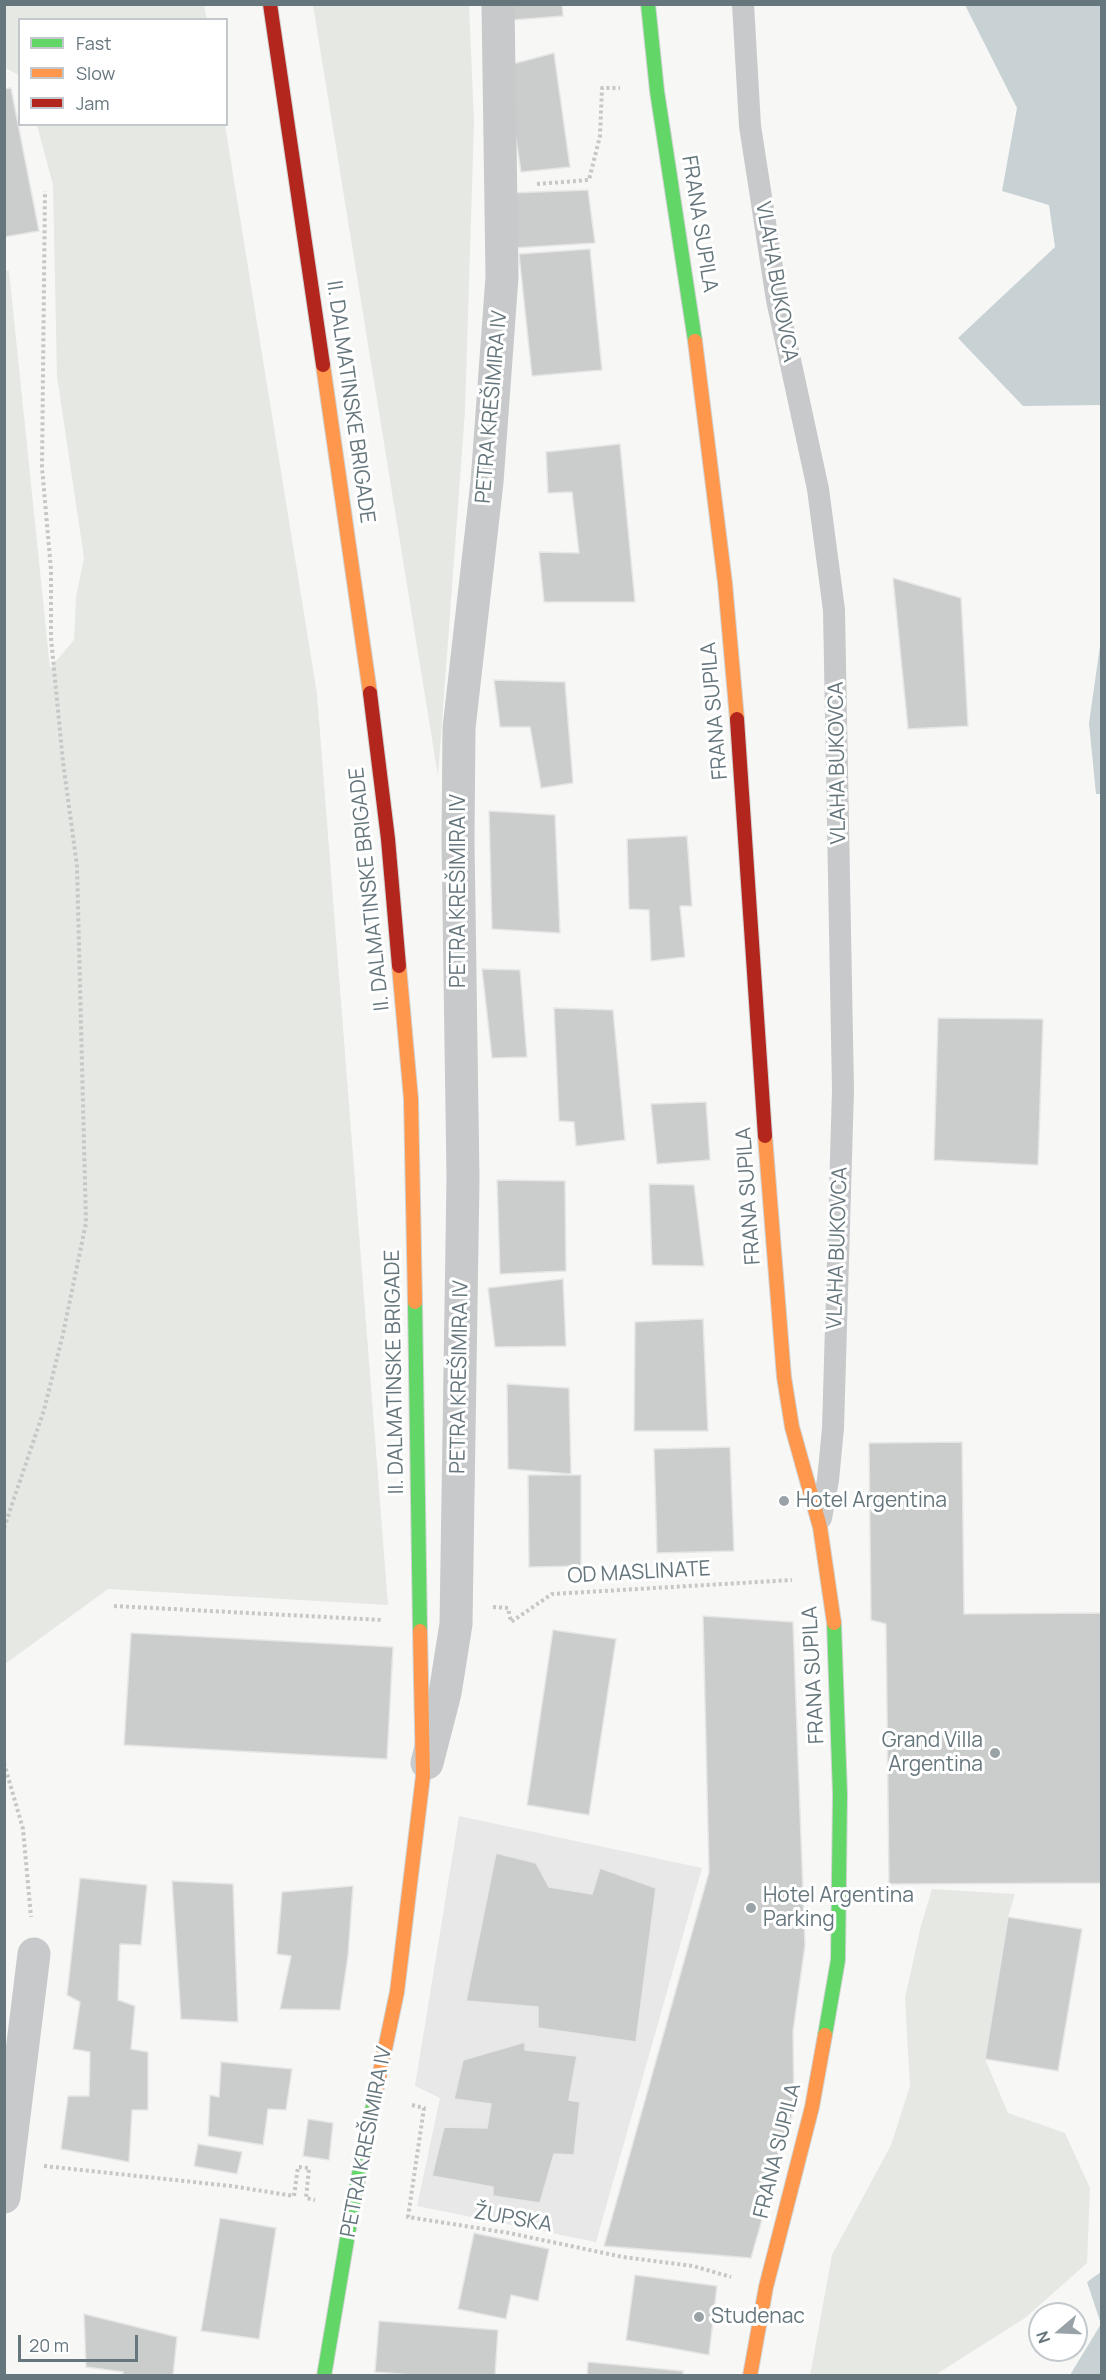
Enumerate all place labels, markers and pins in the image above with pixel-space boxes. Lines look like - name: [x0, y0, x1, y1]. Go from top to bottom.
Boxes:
- place label: Hotel Argentina: [796, 1488, 947, 1514]
- marker: Hotel Argentina: [777, 1494, 791, 1508]
- place label: Grand Villa Argentina: [882, 1728, 983, 1778]
- marker: Grand Villa Argentina: [988, 1746, 1002, 1760]
- place label: Hotel Argentina Parking: [763, 1883, 914, 1933]
- marker: Hotel Argentina Parking: [744, 1901, 758, 1915]
- place label: Studenac: [711, 2304, 805, 2330]
- marker: Studenac: [692, 2310, 706, 2324]

